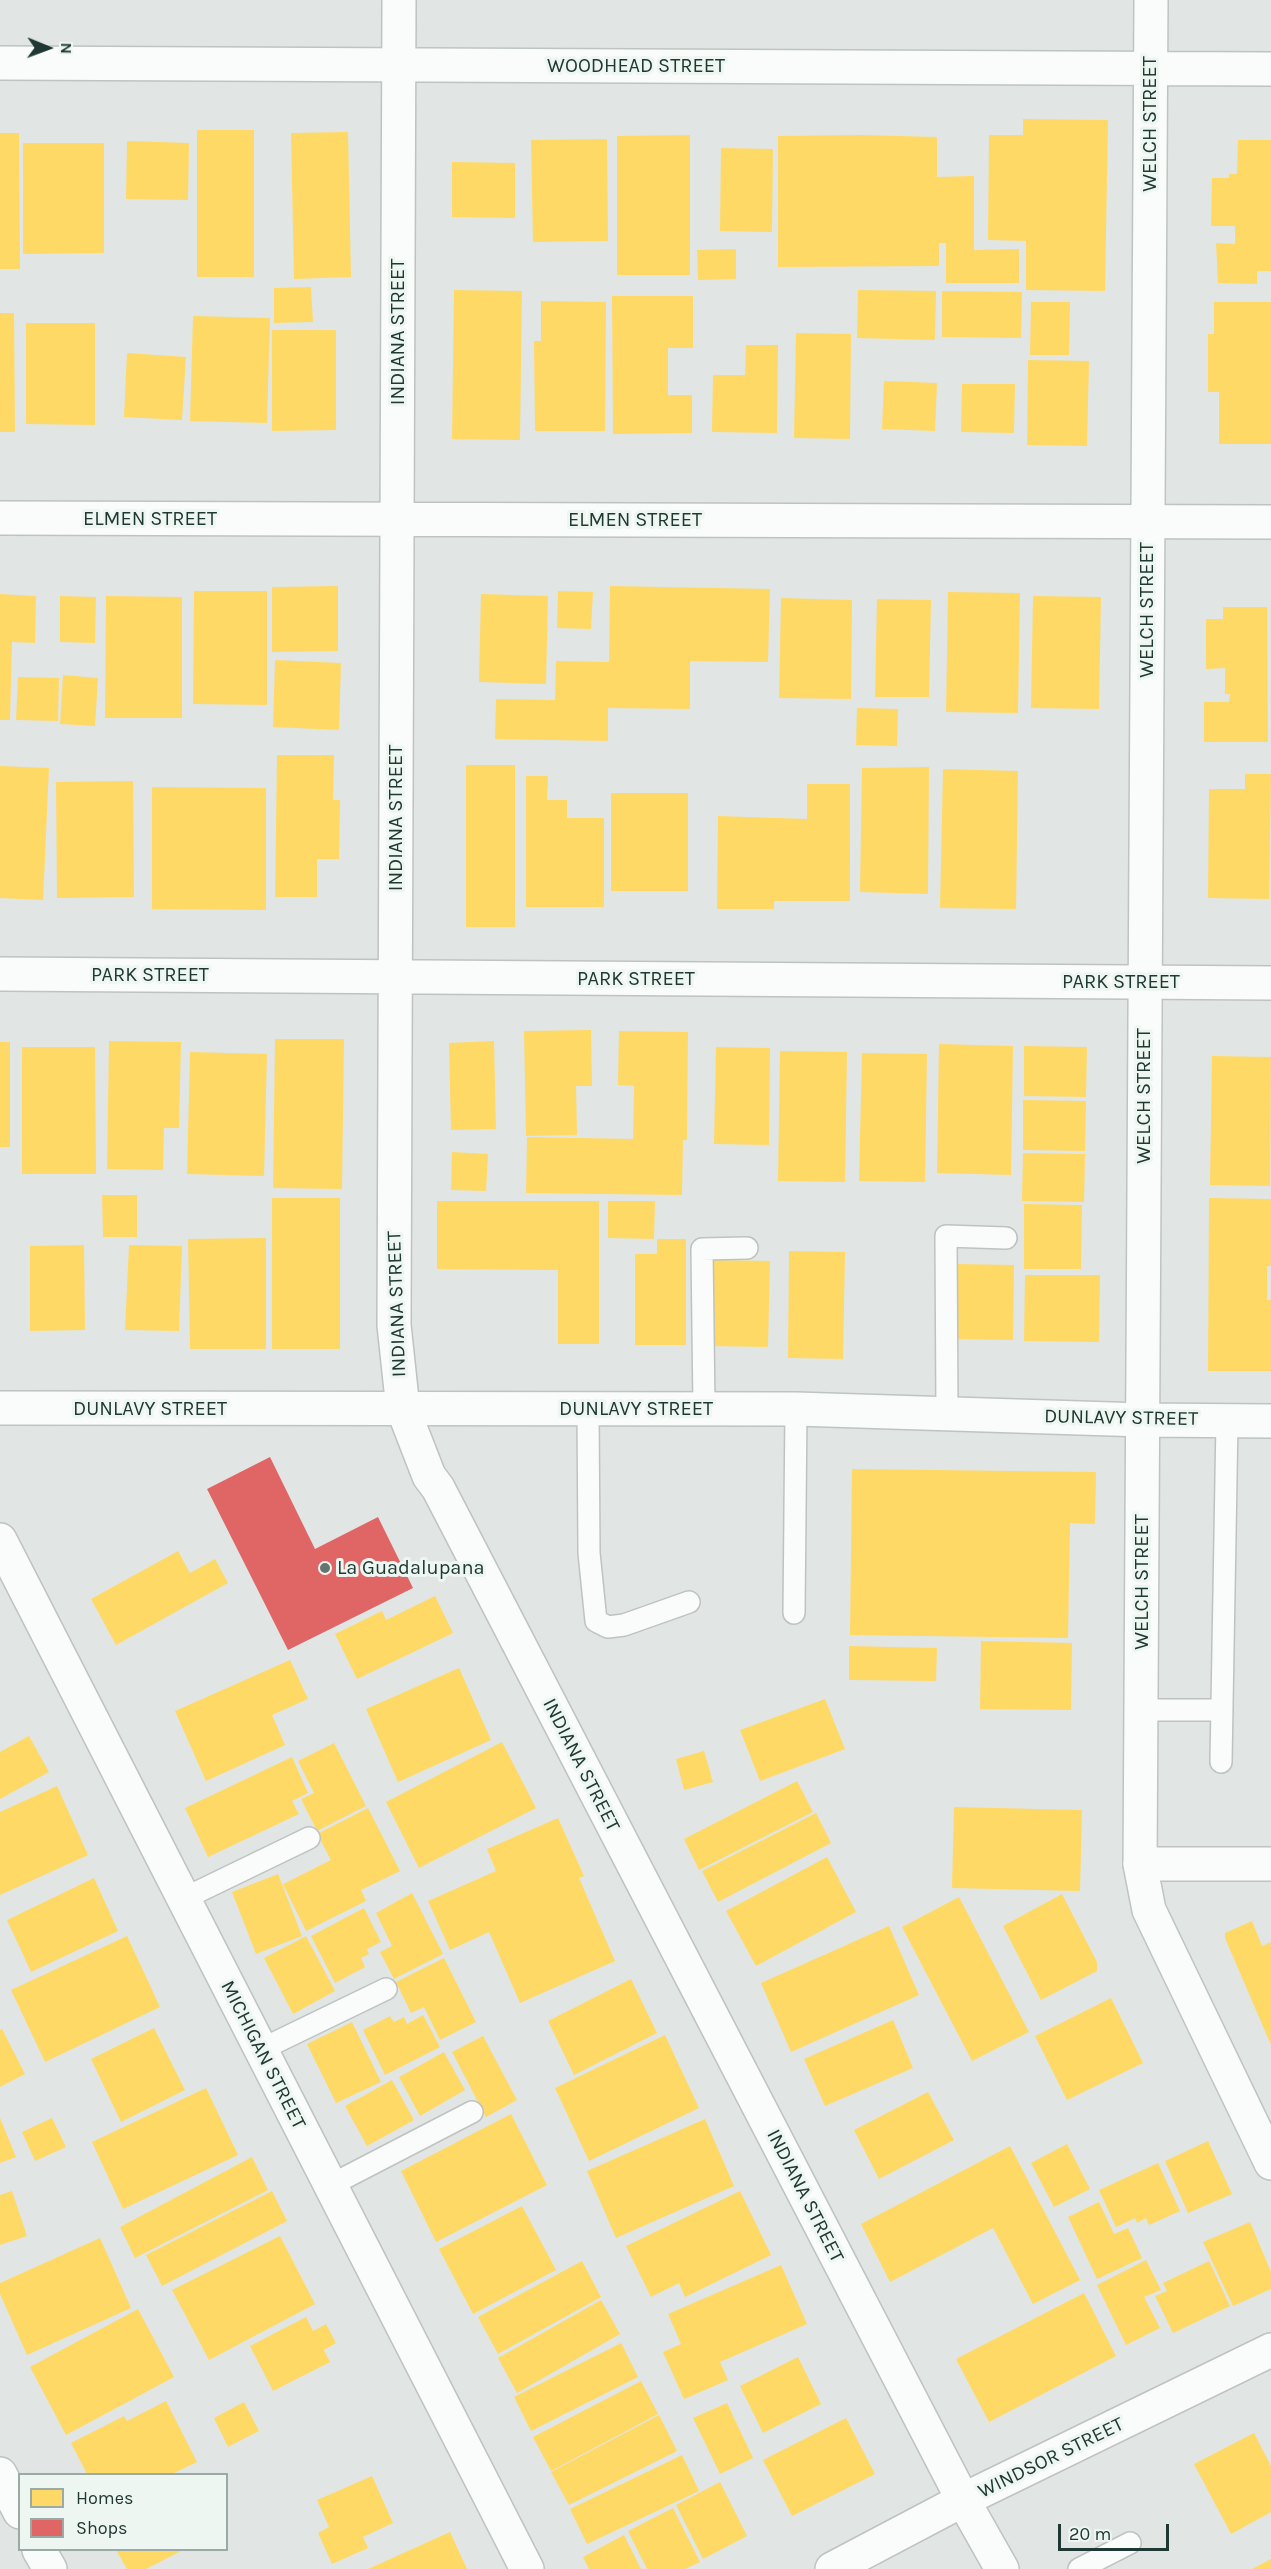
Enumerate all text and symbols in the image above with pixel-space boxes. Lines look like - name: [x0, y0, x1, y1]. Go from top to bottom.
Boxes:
- north arrow: [18, 18, 78, 78]
- text: N: [57, 42, 76, 54]
- street label: WOODHEAD STREET: [547, 54, 725, 78]
- street label: WELCH STREET: [1138, 56, 1162, 192]
- street label: INDIANA STREET: [386, 259, 410, 405]
- street label: ELMEN STREET: [83, 507, 217, 531]
- street label: ELMEN STREET: [568, 508, 702, 532]
- street label: WELCH STREET: [1135, 542, 1159, 678]
- street label: INDIANA STREET: [384, 745, 408, 891]
- street label: PARK STREET: [91, 963, 209, 987]
- street label: PARK STREET: [577, 967, 695, 991]
- street label: PARK STREET: [1062, 970, 1180, 994]
- street label: WELCH STREET: [1132, 1028, 1156, 1164]
- street label: INDIANA STREET: [382, 1230, 412, 1378]
- street label: DUNLAVY STREET: [73, 1397, 227, 1421]
- street label: DUNLAVY STREET: [559, 1397, 713, 1421]
- street label: DUNLAVY STREET: [1044, 1405, 1198, 1431]
- street label: WELCH STREET: [1130, 1514, 1154, 1650]
- place label: La Guadalupana: [337, 1556, 484, 1580]
- marker: La Guadalupana: [318, 1561, 332, 1575]
- street label: INDIANA STREET: [537, 1694, 625, 1836]
- street label: MICHIGAN STREET: [215, 1977, 311, 2133]
- street label: INDIANA STREET: [761, 2125, 849, 2267]
- street label: WINDSOR STREET: [974, 2412, 1128, 2504]
- legend: [18, 2473, 228, 2551]
- text: Homes: [76, 2487, 133, 2509]
- scale bar: [1061, 2512, 1172, 2550]
- text: Shops: [76, 2517, 128, 2539]
- text: 20 m: [1069, 2523, 1111, 2545]

